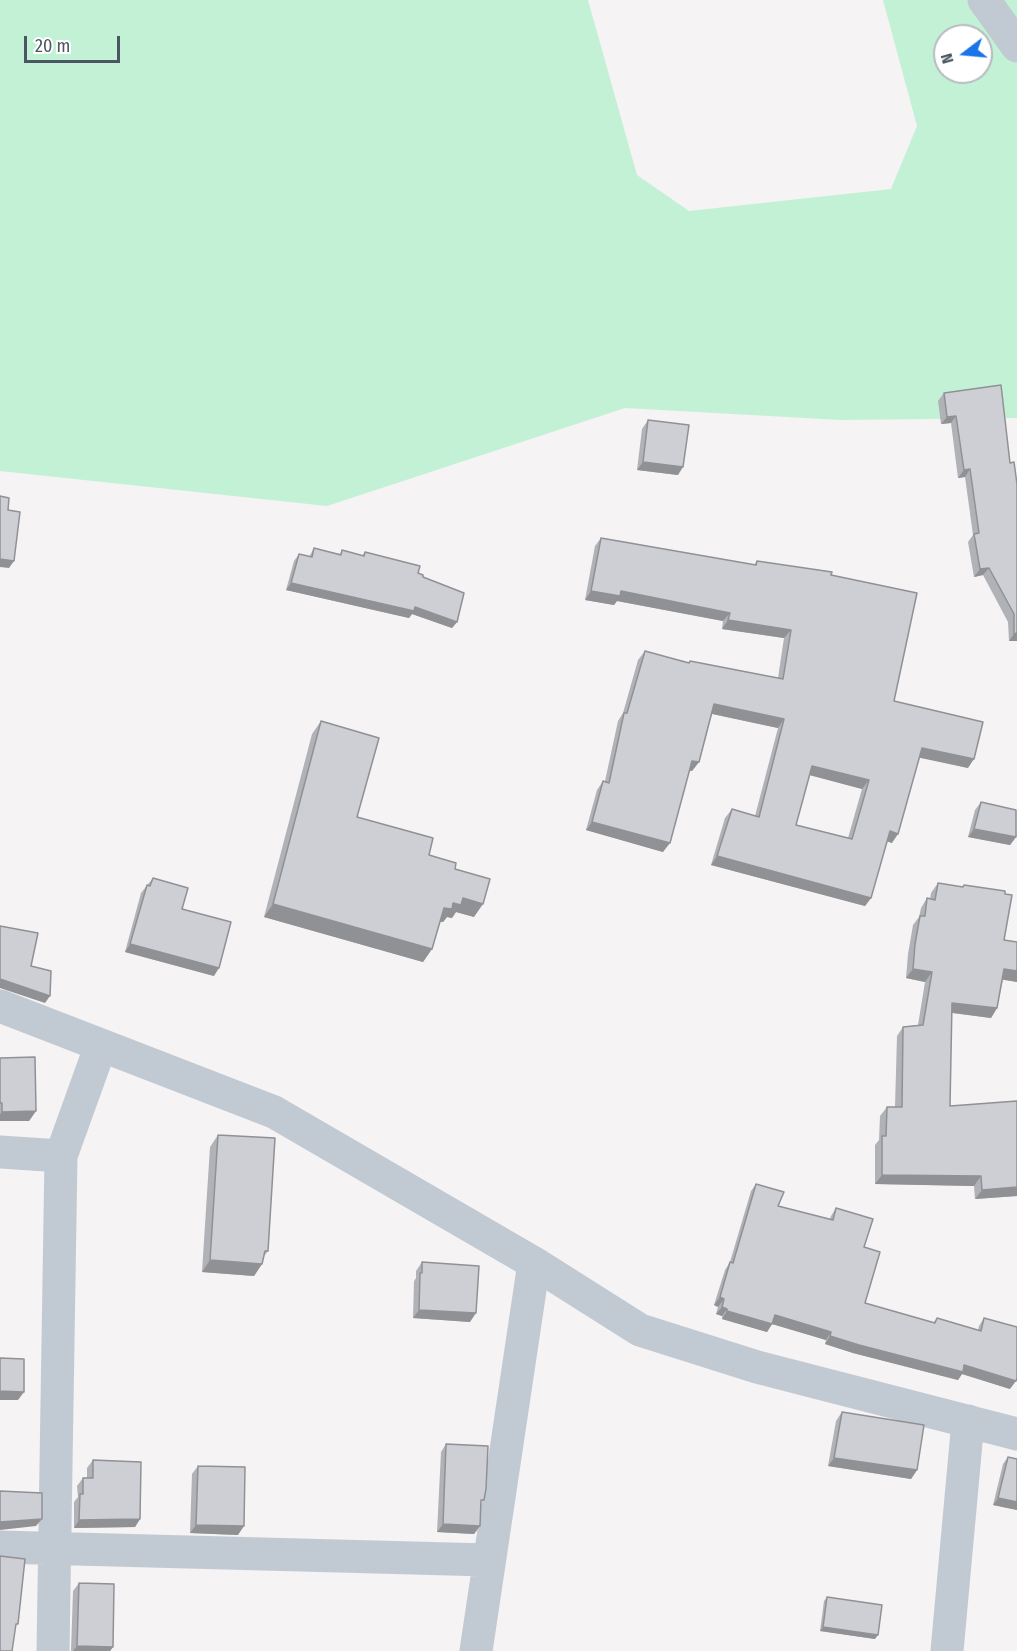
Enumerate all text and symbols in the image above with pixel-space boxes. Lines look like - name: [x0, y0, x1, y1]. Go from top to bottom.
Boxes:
- scale bar: [27, 24, 123, 62]
- north arrow: [933, 24, 993, 84]
- text: 20 m: [35, 35, 70, 57]
- text: N: [937, 51, 958, 66]

